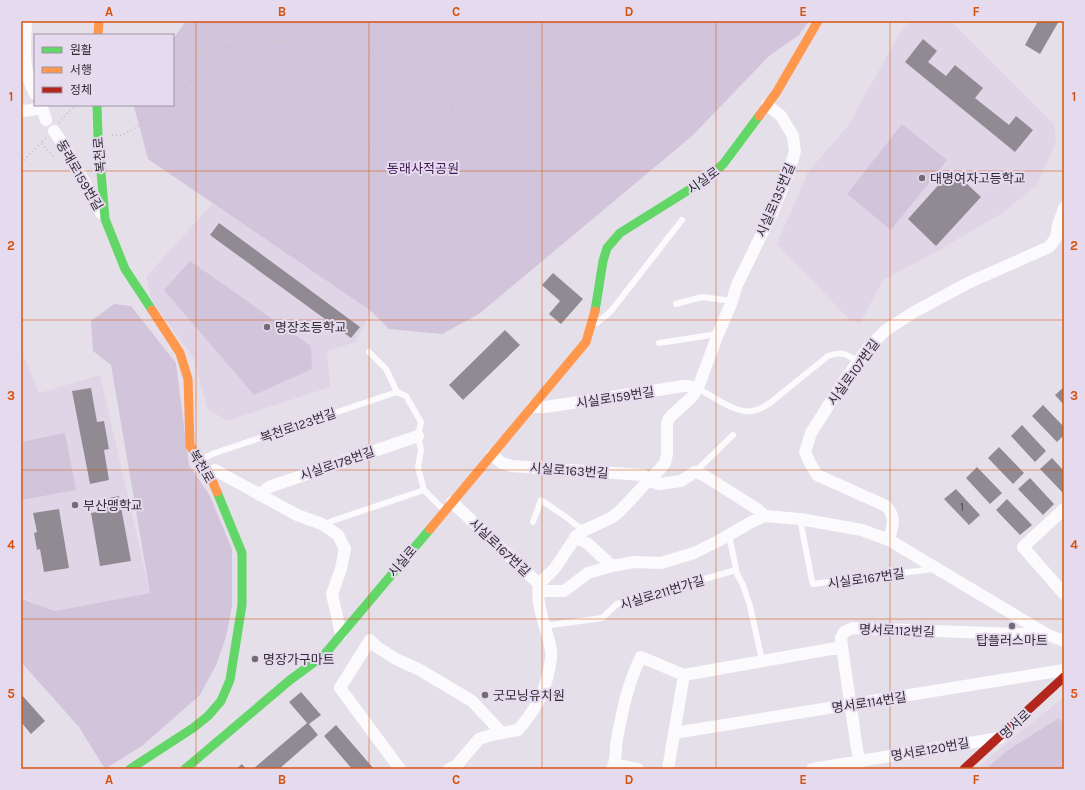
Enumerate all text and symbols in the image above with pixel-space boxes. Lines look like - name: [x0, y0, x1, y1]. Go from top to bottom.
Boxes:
- text: A: [105, 4, 113, 19]
- text: B: [278, 4, 286, 19]
- text: C: [452, 4, 460, 19]
- text: D: [625, 4, 634, 19]
- text: E: [799, 4, 807, 19]
- text: F: [972, 4, 980, 19]
- legend: [34, 34, 174, 106]
- text: 원활: [70, 43, 92, 57]
- text: 서행: [70, 63, 92, 77]
- text: 정체: [70, 83, 92, 97]
- text: 1: [9, 89, 13, 104]
- text: 1: [1072, 89, 1076, 104]
- street label: 복천로: [90, 136, 109, 173]
- street label: 동래로159번길: [53, 137, 106, 213]
- park label: 동래사적공원: [387, 161, 459, 176]
- street label: 시실로135번길: [753, 161, 798, 240]
- street label: 시실로: [684, 164, 722, 197]
- place label: 대명여자고등학교: [930, 171, 1026, 186]
- marker: 대명여자고등학교: [917, 173, 927, 183]
- text: 2: [7, 238, 15, 253]
- text: 2: [1070, 238, 1078, 253]
- place label: 명장초등학교: [275, 320, 347, 335]
- marker: 명장초등학교: [262, 322, 272, 332]
- street label: 시실로107번길: [824, 336, 882, 408]
- street label: 시실로159번길: [575, 384, 655, 411]
- text: 3: [7, 388, 15, 403]
- text: 3: [1070, 388, 1078, 403]
- street label: 복천로123번길: [258, 405, 338, 445]
- street label: 시실로178번길: [298, 444, 377, 483]
- street label: 복천로: [186, 447, 217, 486]
- street label: 시실로163번길: [529, 460, 609, 481]
- place label: 부산맹학교: [83, 498, 143, 513]
- marker: 부산맹학교: [70, 500, 80, 510]
- house number: 1: [960, 501, 964, 514]
- street label: 시실로167번길: [466, 515, 533, 579]
- text: 4: [7, 537, 15, 552]
- text: 4: [1070, 537, 1078, 552]
- street label: 시실로: [385, 543, 420, 580]
- street label: 시실로167번길: [827, 566, 906, 591]
- street label: 시실로211번가길: [618, 572, 706, 612]
- marker: 탑플러스마트: [1007, 621, 1017, 631]
- street label: 명서로112번길: [859, 622, 935, 639]
- place label: 탑플러스마트: [976, 633, 1048, 648]
- place label: 명장가구마트: [263, 652, 335, 667]
- marker: 명장가구마트: [250, 654, 260, 664]
- text: 5: [7, 686, 15, 701]
- text: 5: [1070, 686, 1078, 701]
- place label: 굿모닝유치원: [493, 688, 565, 703]
- street label: 명서로114번길: [831, 689, 908, 716]
- marker: 굿모닝유치원: [480, 690, 490, 700]
- street label: 명서로: [997, 707, 1034, 742]
- street label: 명서로120번길: [890, 735, 970, 764]
- text: A: [105, 772, 113, 787]
- text: B: [278, 772, 286, 787]
- text: C: [452, 772, 460, 787]
- text: D: [625, 772, 634, 787]
- text: E: [799, 772, 807, 787]
- text: F: [972, 772, 980, 787]

